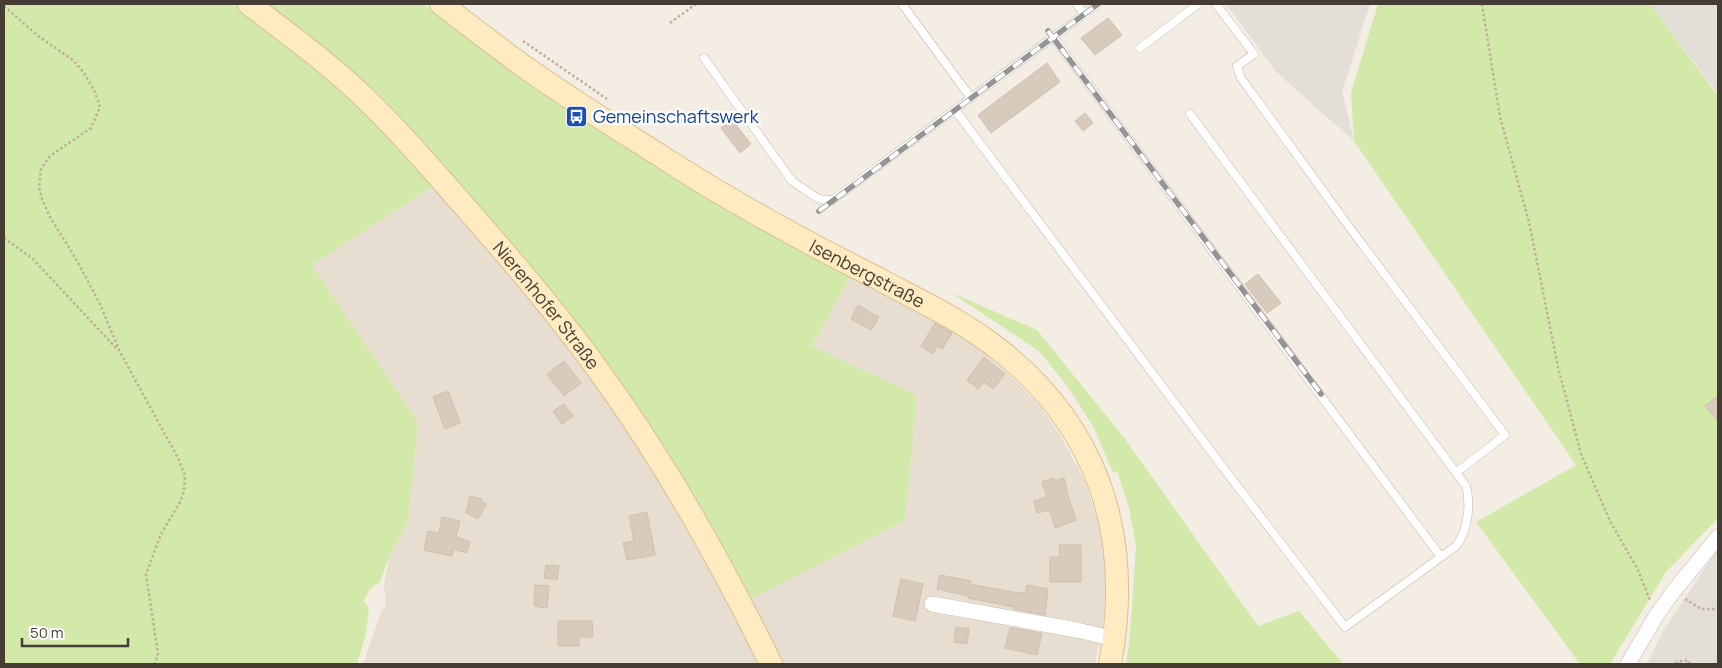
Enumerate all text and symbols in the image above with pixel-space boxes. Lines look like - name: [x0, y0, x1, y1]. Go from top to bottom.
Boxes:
- bus stop icon: Gemeinschaftswerk: [565, 104, 589, 128]
- place label: Gemeinschaftswerk: [593, 104, 760, 128]
- street label: Isenbergstraße: [806, 233, 929, 313]
- street label: Nierenhofer Straße: [488, 236, 606, 374]
- scale bar: [22, 616, 129, 648]
- text: 50 m: [30, 622, 64, 643]

